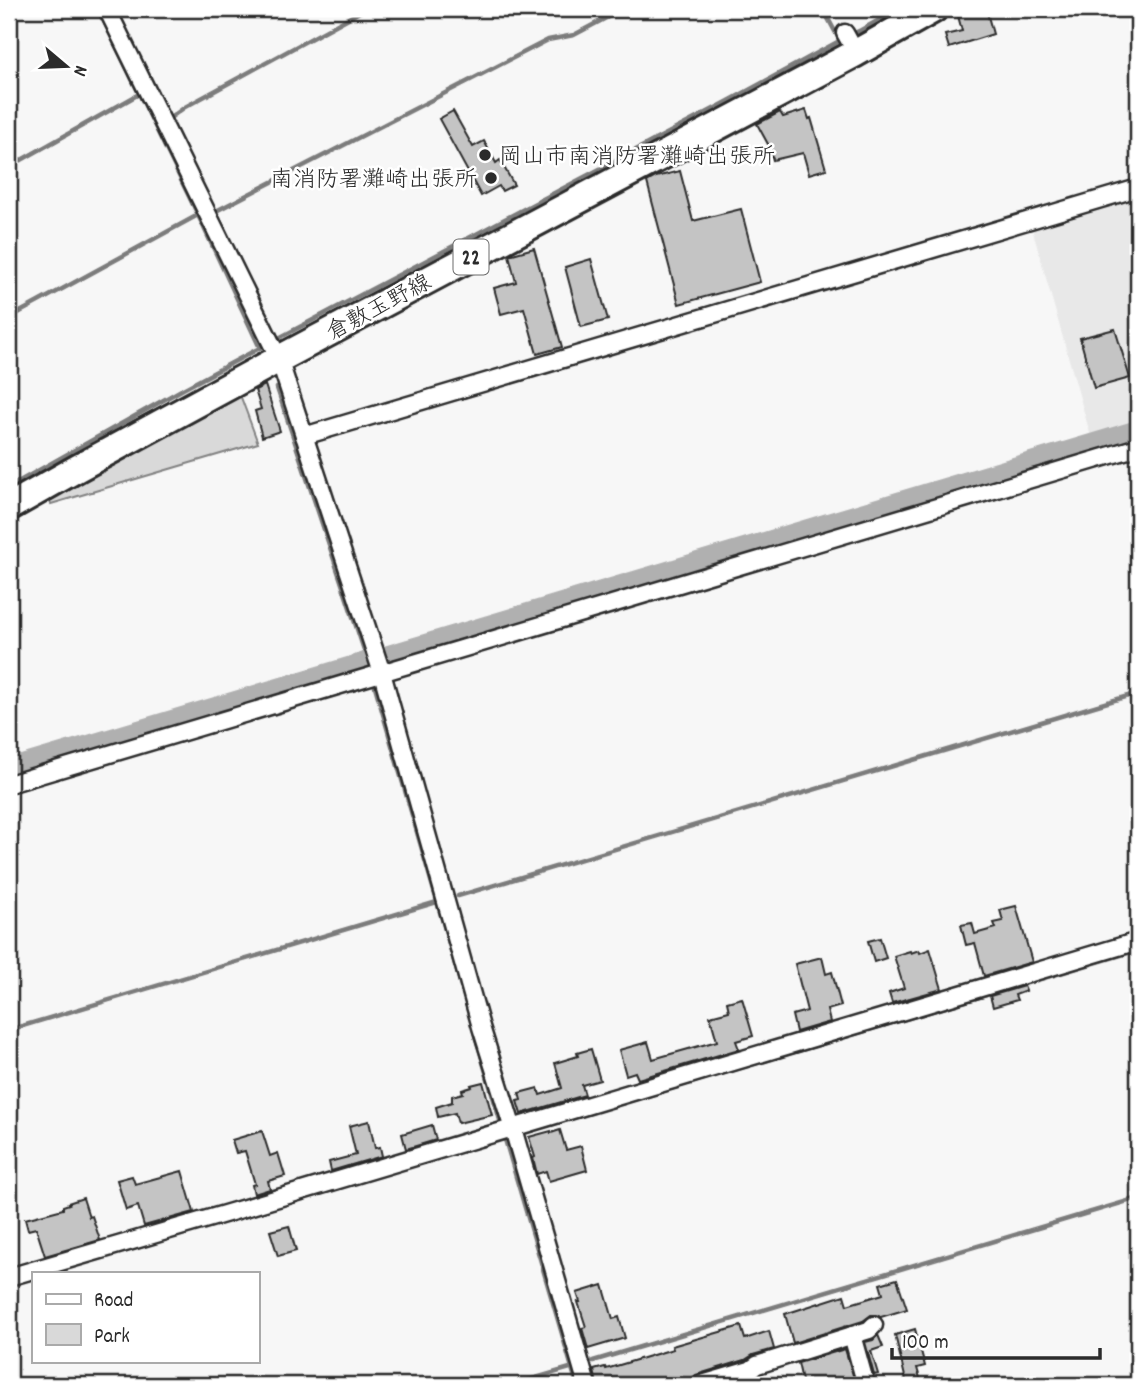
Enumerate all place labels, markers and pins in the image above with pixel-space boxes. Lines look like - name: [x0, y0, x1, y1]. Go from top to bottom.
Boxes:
- place label: 岡山市南消防署灘崎出張所: [499, 142, 775, 175]
- marker: 岡山市南消防署灘崎出張所: [477, 147, 493, 163]
- place label: 南消防署灘崎出張所: [270, 165, 477, 198]
- marker: 南消防署灘崎出張所: [483, 170, 499, 186]

